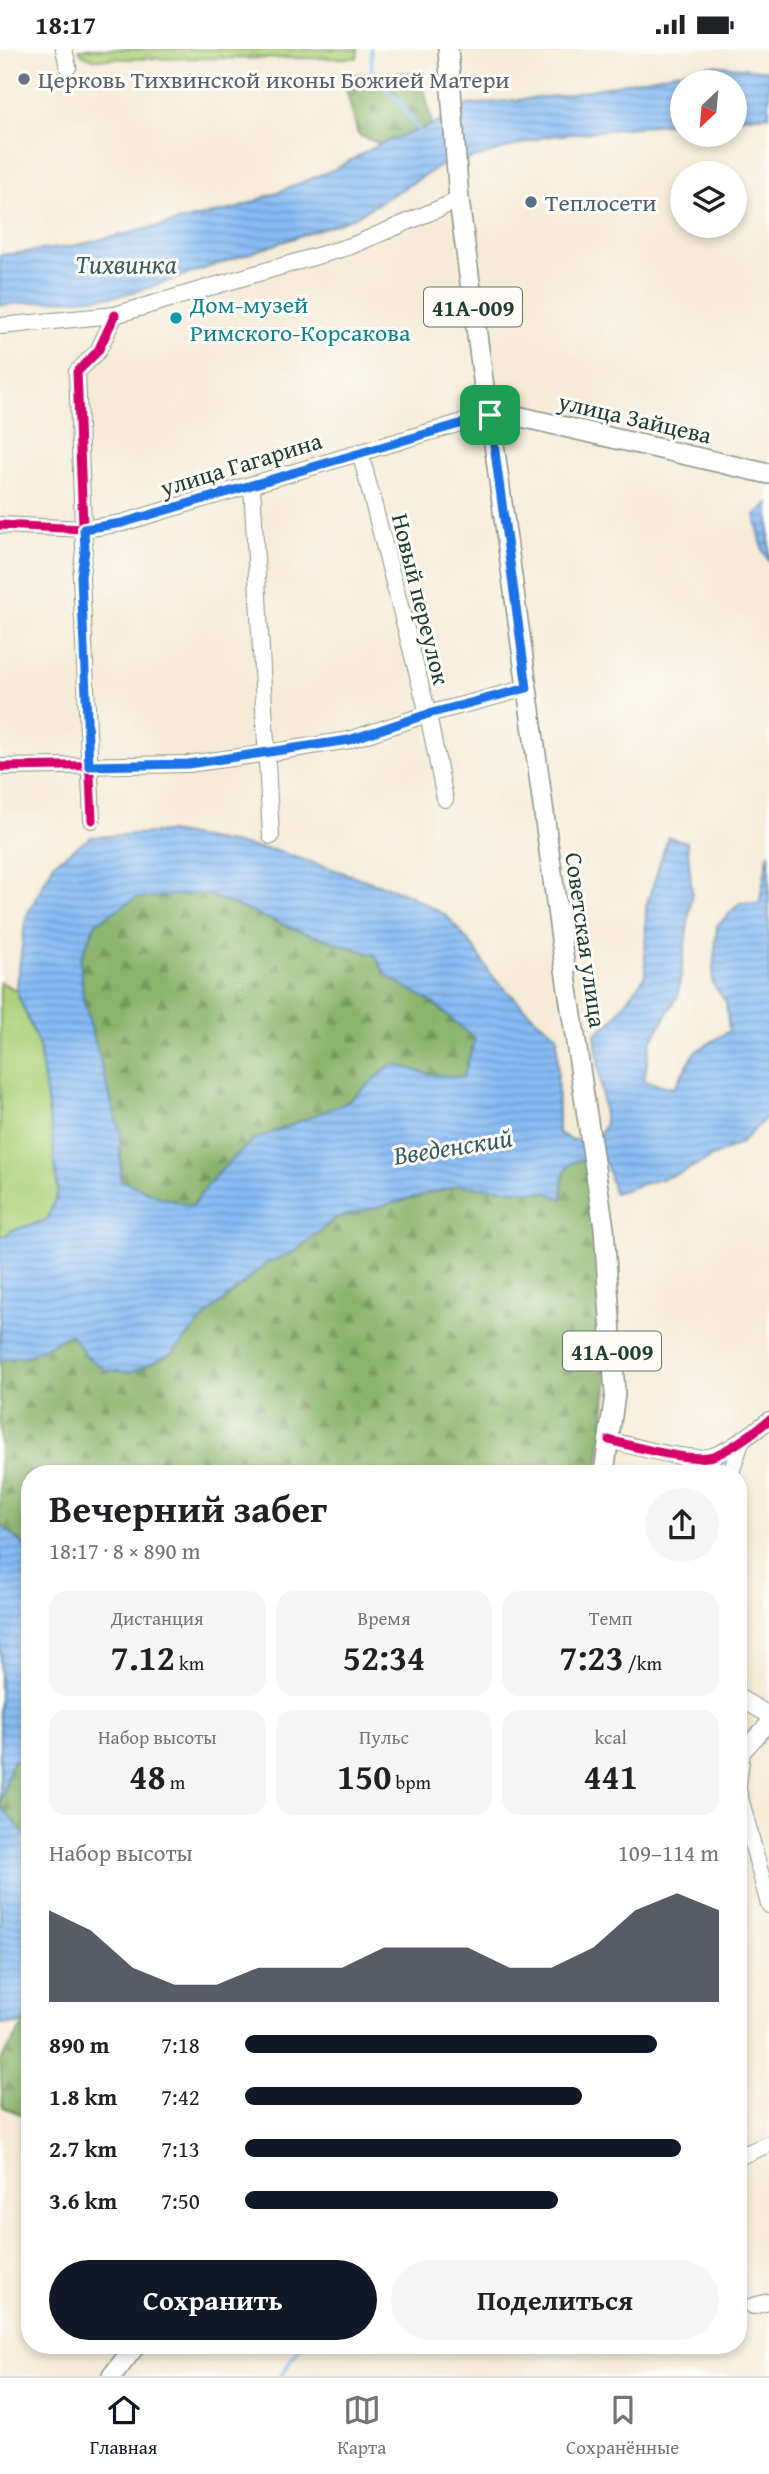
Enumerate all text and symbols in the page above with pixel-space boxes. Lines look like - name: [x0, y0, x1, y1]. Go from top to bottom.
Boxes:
- text: 18:17: [35, 5, 96, 44]
- place label: Церковь Тихвинской иконы Божией Матери: [38, 62, 510, 97]
- north arrow: [670, 70, 747, 147]
- map controls: [670, 70, 747, 238]
- marker: Церковь Тихвинской иконы Божией Матери: [16, 71, 32, 87]
- button: layers: [670, 161, 747, 238]
- place label: Теплосети: [545, 185, 656, 220]
- marker: Теплосети: [523, 194, 539, 210]
- water label: Тихвинка: [75, 244, 177, 283]
- place label: Дом-музей Римского-Корсакова: [189, 287, 411, 350]
- road number: 41А-009: [424, 287, 522, 327]
- marker: Дом-музей Римского-Корсакова: [168, 310, 184, 326]
- street label: улица Зайцева: [554, 383, 716, 453]
- pin: [460, 385, 520, 445]
- icon: arrive: [471, 396, 509, 434]
- street label: улица Гагарина: [155, 423, 327, 505]
- street label: Новый переулок: [383, 510, 459, 689]
- street label: Советская улица: [556, 850, 616, 1030]
- water label: Введенский: [390, 1117, 515, 1175]
- road number: 41А-009: [563, 1331, 661, 1371]
- text: Вечерний забег: [49, 1480, 327, 1536]
- button: share: [645, 1488, 719, 1562]
- text: 18:17 · 8 × 890 m: [49, 1534, 201, 1567]
- text: Дистанция: [111, 1604, 204, 1632]
- text: Время: [357, 1604, 411, 1632]
- text: Темп: [589, 1604, 633, 1632]
- text: 7.12: [111, 1632, 175, 1683]
- text: 52:34: [343, 1632, 425, 1683]
- text: 7:23: [559, 1632, 624, 1683]
- text: km: [175, 1649, 204, 1677]
- text: /km: [624, 1649, 662, 1677]
- text: Набор высоты: [98, 1723, 217, 1751]
- text: Пульс: [359, 1723, 409, 1751]
- text: kcal: [594, 1723, 627, 1751]
- text: 48: [129, 1751, 166, 1802]
- text: 150: [337, 1751, 391, 1802]
- text: 441: [583, 1751, 638, 1802]
- text: m: [166, 1768, 185, 1796]
- text: bpm: [391, 1768, 431, 1796]
- text: Набор высоты: [49, 1836, 193, 1869]
- text: 109–114 m: [618, 1836, 719, 1869]
- text: 890 m: [49, 2028, 110, 2061]
- text: 7:18: [161, 2028, 200, 2061]
- text: 1.8 km: [49, 2080, 117, 2113]
- text: 7:42: [161, 2080, 200, 2113]
- text: 2.7 km: [49, 2132, 117, 2165]
- text: 7:13: [161, 2132, 200, 2165]
- text: 3.6 km: [49, 2184, 117, 2217]
- text: 7:50: [161, 2184, 200, 2217]
- button: Сохранить: [49, 2260, 377, 2340]
- button: Поделиться: [391, 2260, 719, 2340]
- tab: Главная: [90, 2391, 157, 2461]
- tab: Карта: [337, 2391, 386, 2461]
- tab: Сохранённые: [566, 2391, 679, 2461]

